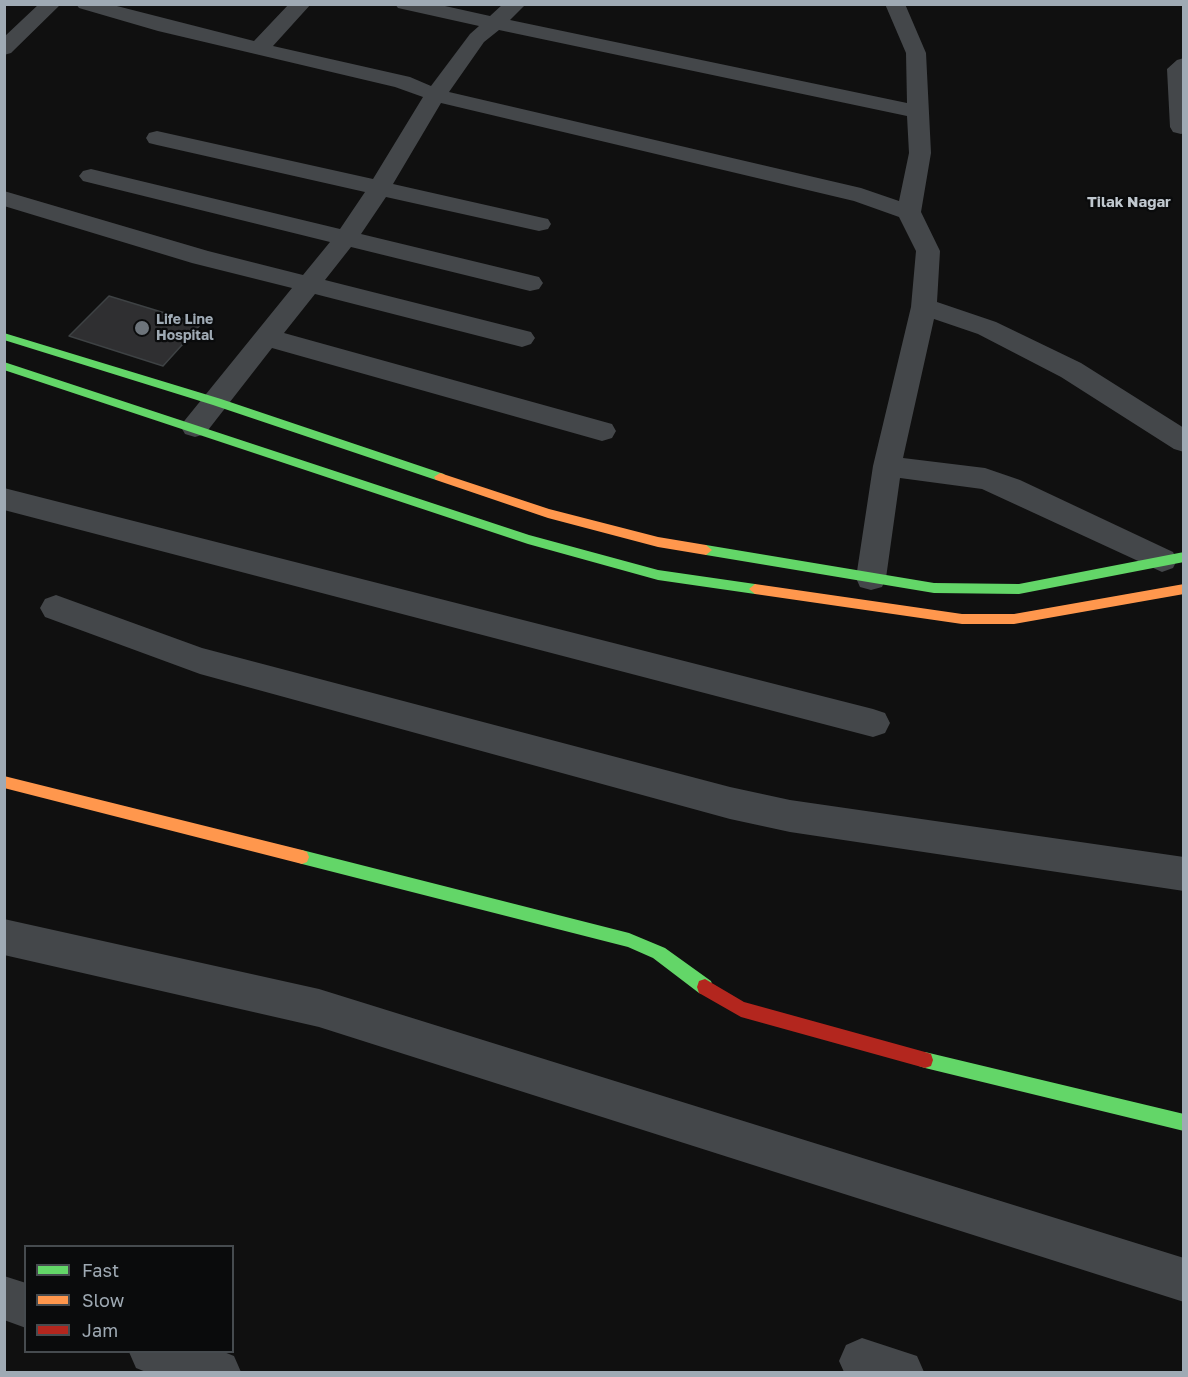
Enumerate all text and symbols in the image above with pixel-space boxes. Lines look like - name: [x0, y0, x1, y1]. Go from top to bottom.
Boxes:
- district label: Tilak Nagar: [1087, 193, 1171, 211]
- place label: Life Line Hospital: [156, 312, 214, 344]
- marker: Life Line Hospital: [133, 319, 151, 337]
- legend: [24, 1245, 234, 1353]
- text: Fast: [82, 1259, 119, 1281]
- text: Slow: [82, 1289, 124, 1311]
- text: Jam: [82, 1319, 118, 1341]

